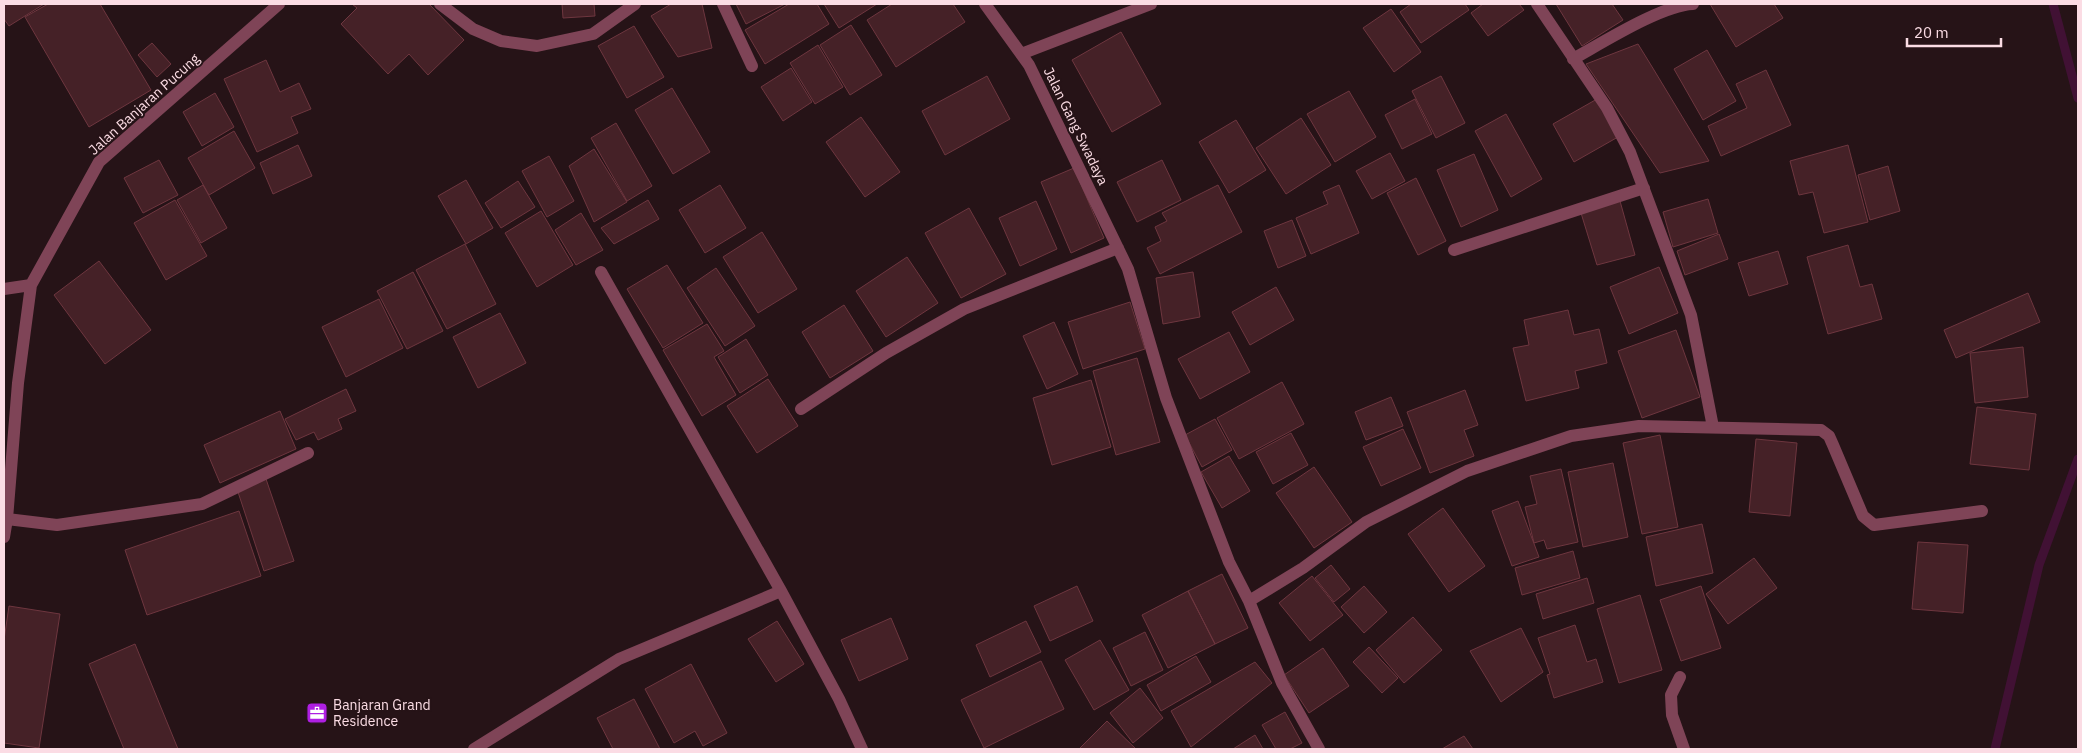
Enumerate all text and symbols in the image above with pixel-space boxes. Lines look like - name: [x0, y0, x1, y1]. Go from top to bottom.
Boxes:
- scale bar: [1907, 15, 2001, 47]
- text: 20 m: [1914, 23, 1949, 42]
- street label: Jalan Banjaran Pucung: [85, 49, 204, 159]
- street label: Jalan Gang Swadaya: [1040, 64, 1113, 188]
- place label: Banjaran Grand Residence: [333, 696, 431, 730]
- office icon: Banjaran Grand Residence: [305, 701, 329, 725]

